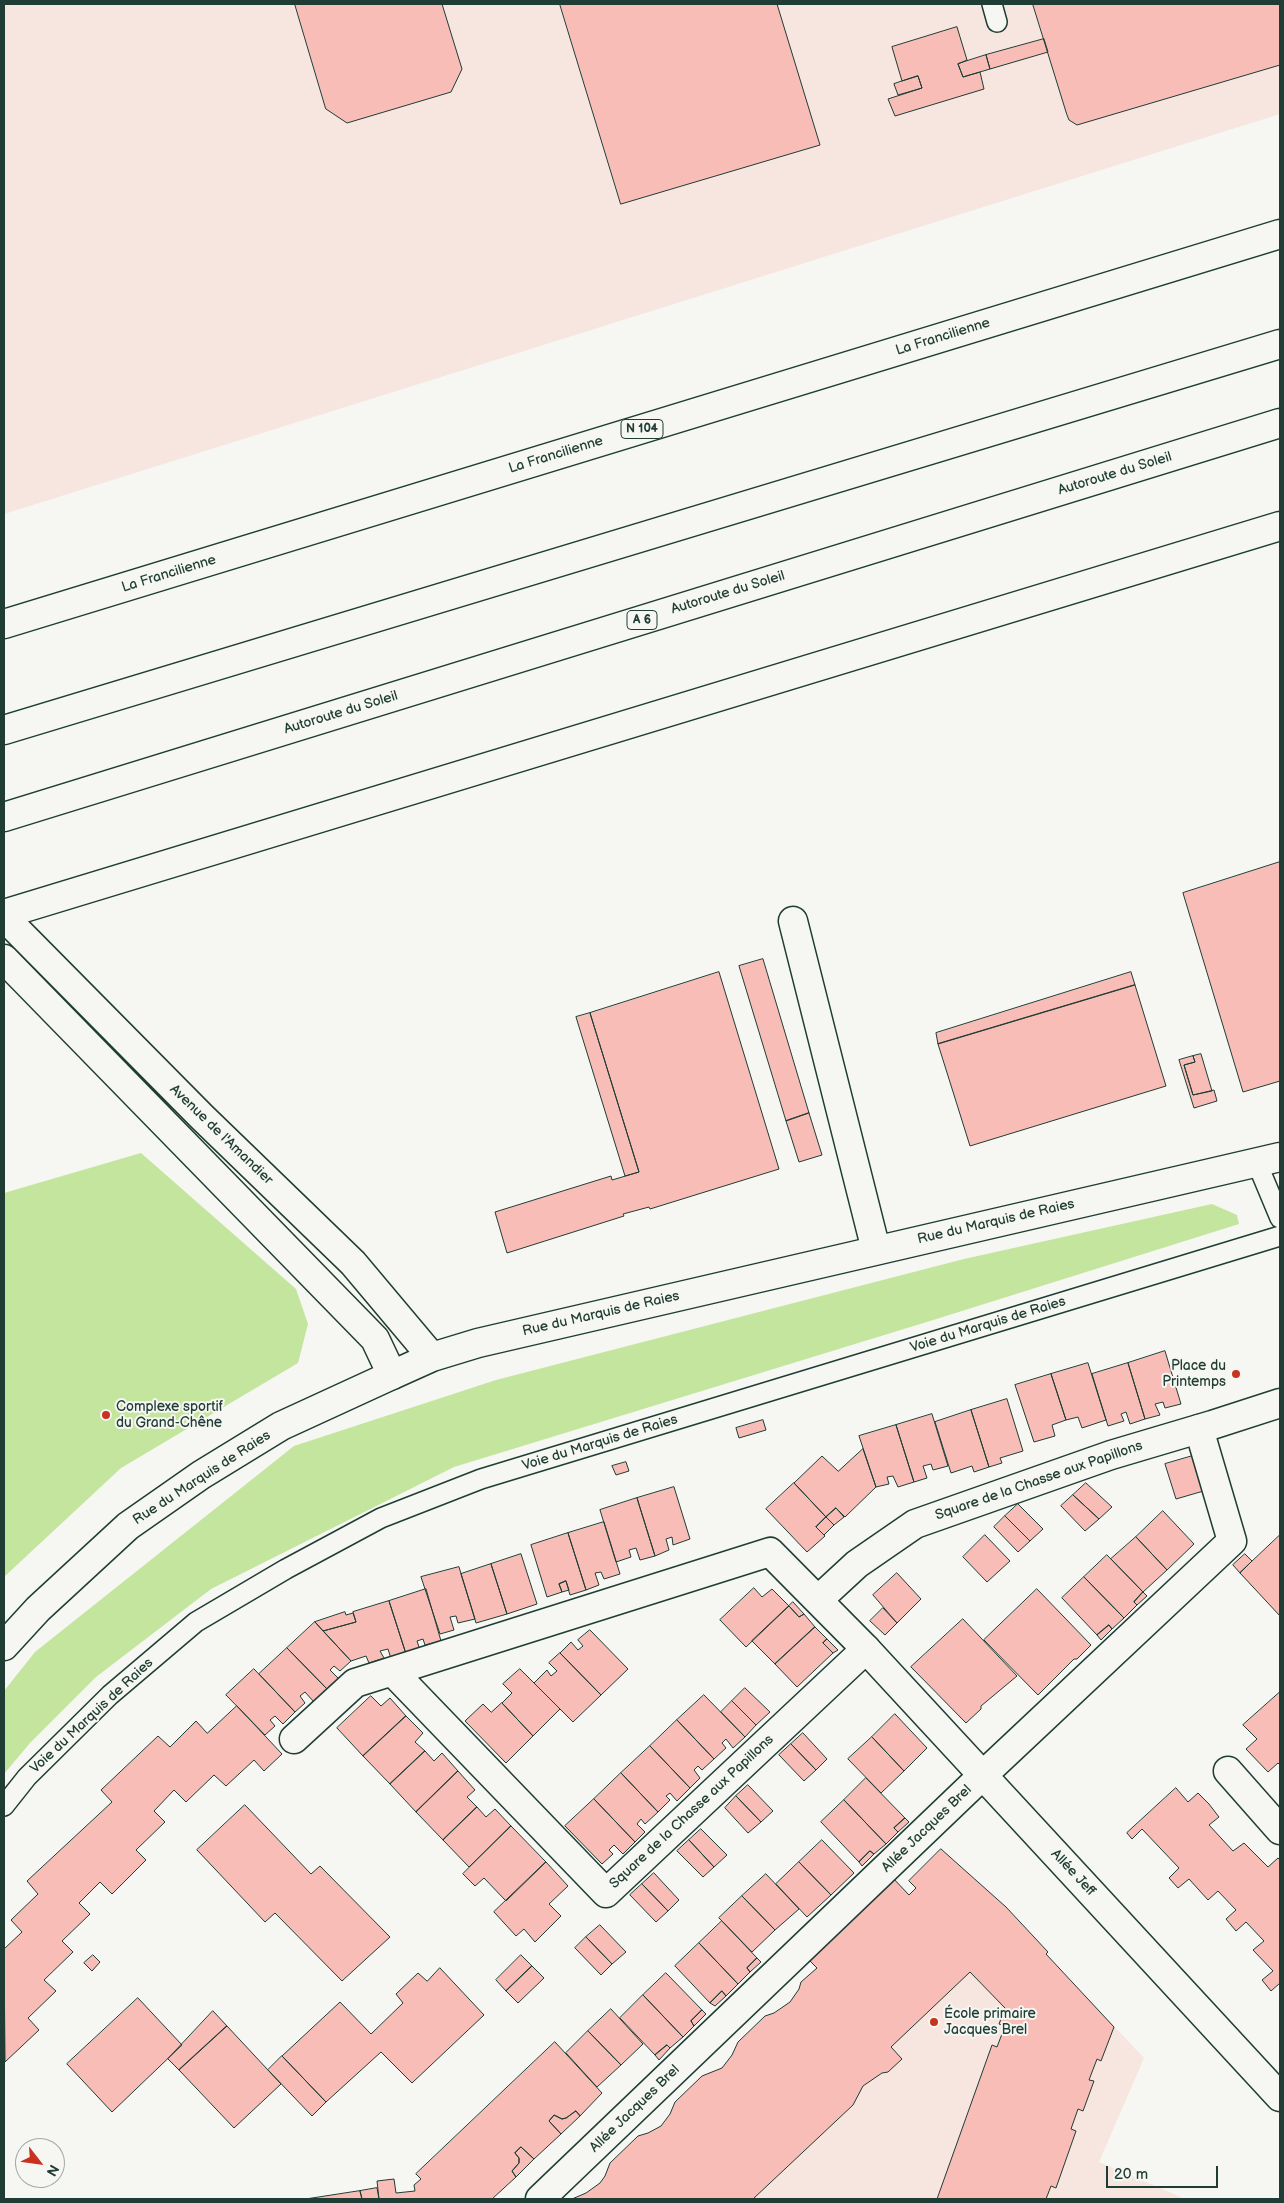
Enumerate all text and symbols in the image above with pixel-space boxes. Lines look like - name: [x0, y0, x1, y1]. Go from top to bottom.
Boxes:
- street label: La Francilienne: [894, 315, 992, 359]
- road number: N 104: [621, 419, 663, 438]
- street label: La Francilienne: [507, 433, 605, 477]
- street label: Autoroute du Soleil: [1056, 449, 1174, 499]
- street label: La Francilienne: [120, 552, 218, 596]
- street label: Autoroute du Soleil: [669, 568, 787, 618]
- road number: A 6: [627, 610, 657, 630]
- street label: Autoroute du Soleil: [282, 688, 400, 738]
- street label: Avenue de l'Amandier: [166, 1081, 276, 1189]
- street label: Rue du Marquis de Raies: [916, 1196, 1076, 1248]
- street label: Rue du Marquis de Raies: [521, 1288, 681, 1340]
- street label: Voie du Marquis de Raies: [908, 1293, 1068, 1357]
- place label: Place du Printemps: [1162, 1358, 1226, 1390]
- marker: Place du Printemps: [1230, 1368, 1242, 1380]
- place label: Complexe sportif du Grand-Chêne: [116, 1399, 223, 1431]
- marker: Complexe sportif du Grand-Chêne: [100, 1409, 112, 1421]
- street label: Voie du Marquis de Raies: [520, 1411, 680, 1475]
- street label: Rue du Marquis de Raies: [130, 1427, 274, 1529]
- street label: Square de la Chasse aux Papillons: [933, 1438, 1145, 1524]
- street label: Voie du Marquis de Raies: [27, 1655, 157, 1777]
- street label: Square de la Chasse aux Papillons: [606, 1731, 778, 1893]
- street label: Allée Jacques Brel: [879, 1782, 975, 1876]
- street label: Allée Jeff: [1047, 1846, 1099, 1900]
- place label: École primaire Jacques Brel: [944, 2006, 1036, 2038]
- marker: École primaire Jacques Brel: [928, 2016, 940, 2028]
- street label: Allée Jacques Brel: [587, 2062, 683, 2156]
- north arrow: [15, 2138, 65, 2188]
- scale bar: [1109, 2156, 1222, 2188]
- text: N: [43, 2161, 63, 2179]
- text: 20 m: [1114, 2165, 1148, 2184]

